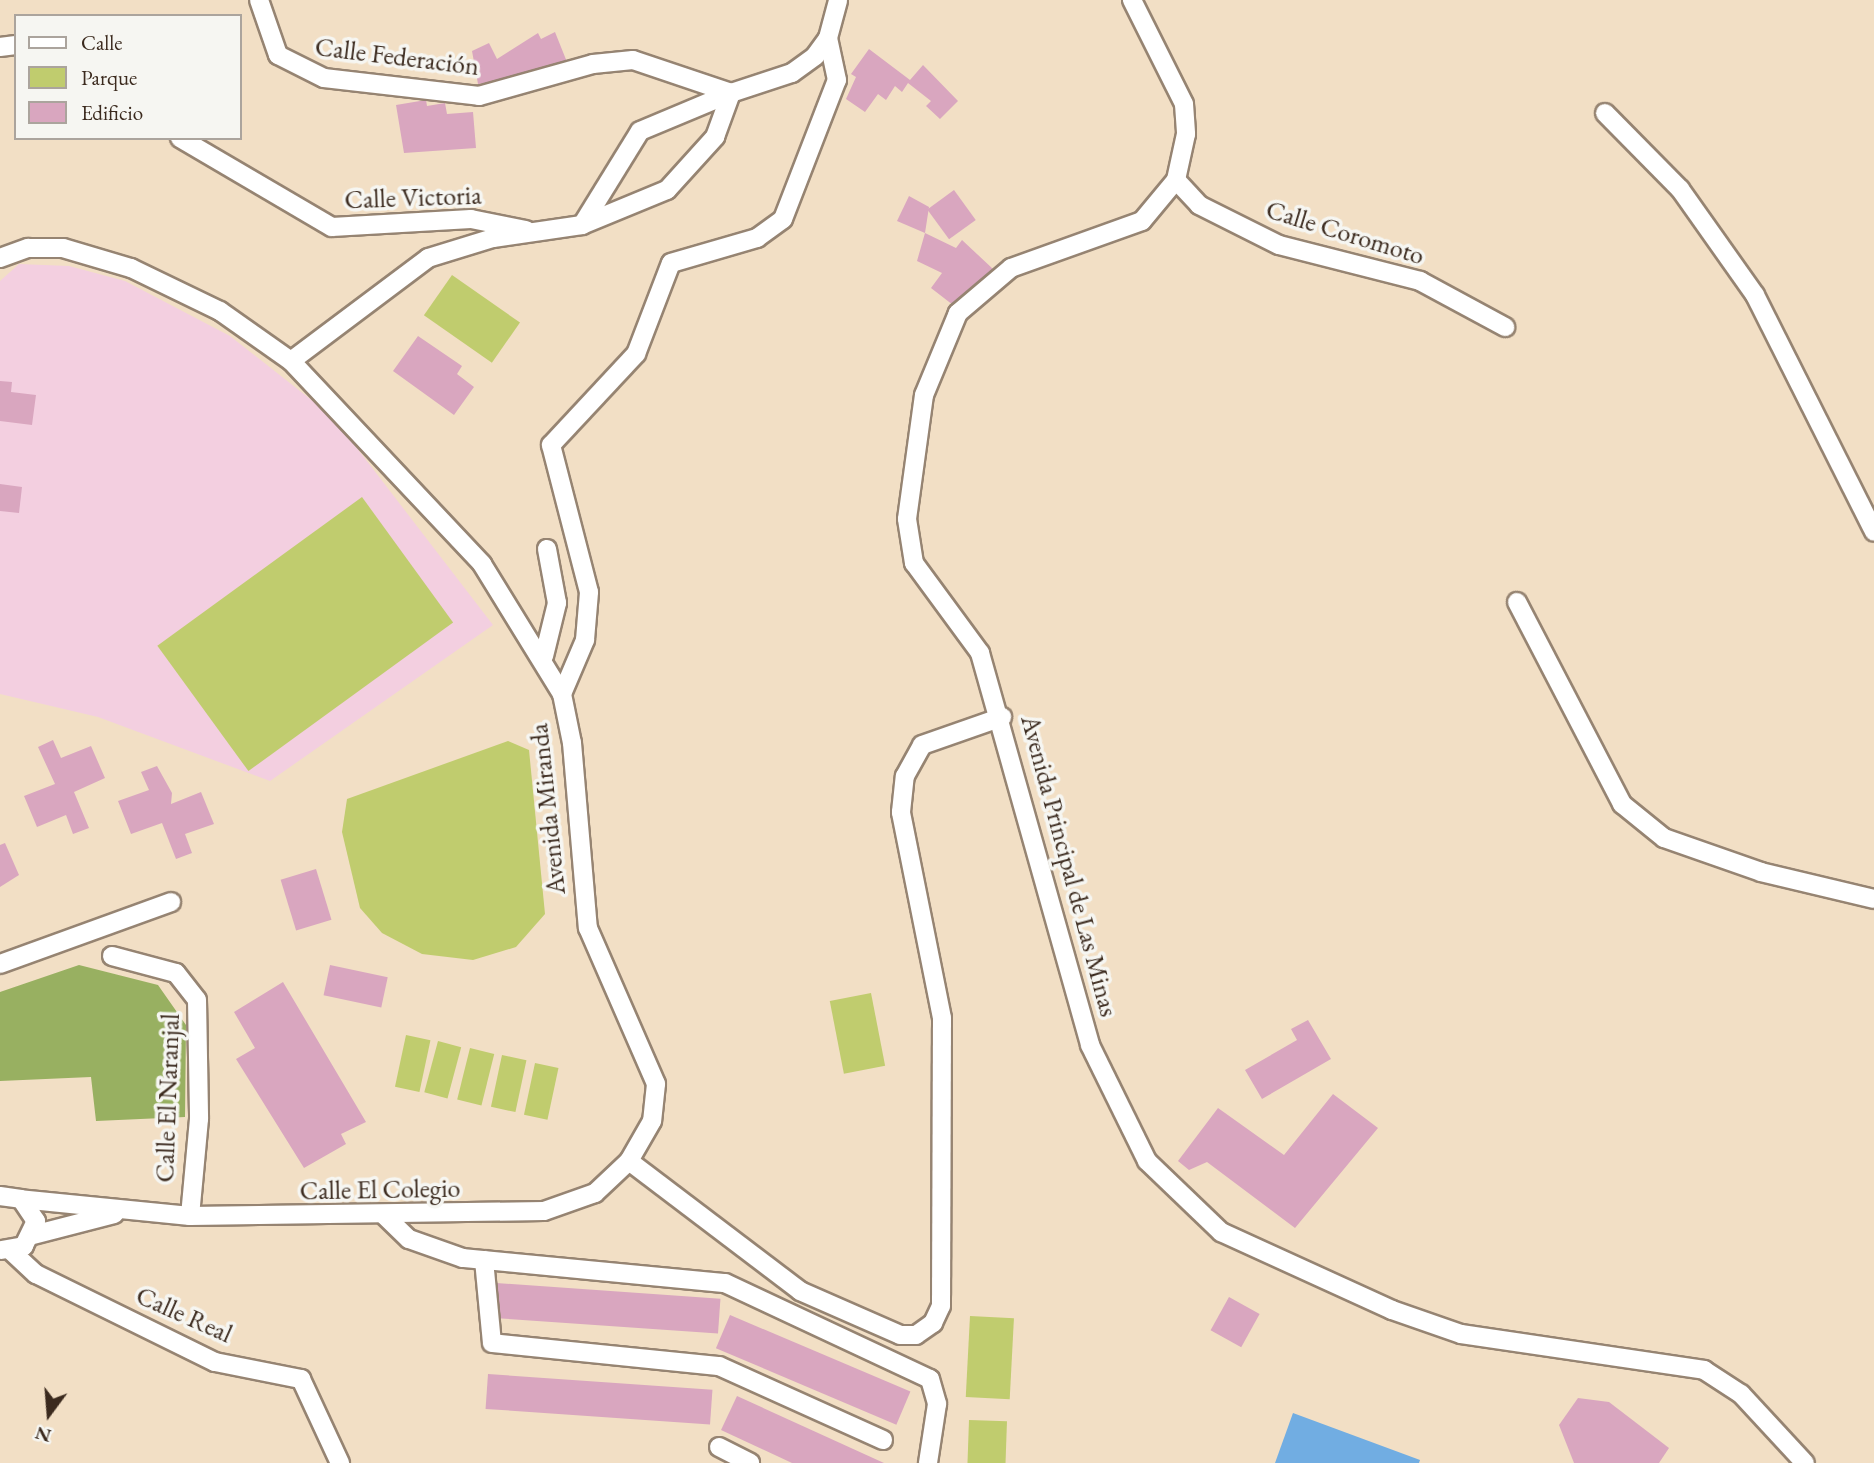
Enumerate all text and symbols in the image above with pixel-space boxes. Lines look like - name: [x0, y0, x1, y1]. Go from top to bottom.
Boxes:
- legend: [14, 14, 242, 140]
- text: Calle: [81, 29, 123, 56]
- street label: Calle Federación: [313, 31, 481, 83]
- text: Parque: [81, 64, 137, 91]
- text: Edificio: [81, 99, 143, 126]
- street label: Calle Victoria: [344, 180, 482, 216]
- street label: Calle Coromoto: [1262, 194, 1428, 272]
- street label: Avenida Principal de Las Minas: [1014, 712, 1124, 1020]
- street label: Avenida Miranda: [523, 722, 573, 896]
- street label: Calle El Naranjal: [149, 1013, 187, 1183]
- street label: Calle El Colegio: [299, 1173, 461, 1207]
- street label: Calle Real: [131, 1280, 237, 1350]
- north arrow: [14, 1379, 84, 1449]
- text: N: [32, 1421, 54, 1449]

